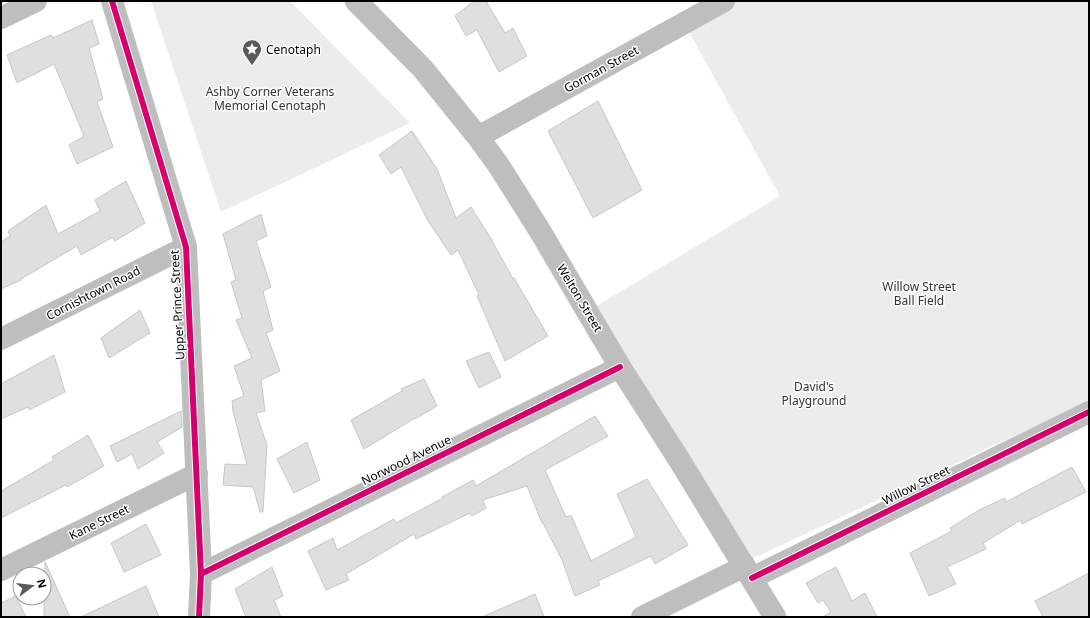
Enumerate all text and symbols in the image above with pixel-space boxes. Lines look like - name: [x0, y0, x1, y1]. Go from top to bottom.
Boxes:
- place icon: Cenotaph: [241, 38, 263, 66]
- place label: Cenotaph: [266, 41, 321, 58]
- street label: Gorman Street: [561, 41, 642, 97]
- park label: Ashby Corner Veterans Memorial Cenotaph: [206, 83, 335, 114]
- street label: Upper Prince Street: [166, 249, 188, 361]
- street label: Welton Street: [553, 261, 607, 336]
- street label: Cornishtown Road: [43, 262, 143, 324]
- park label: Willow Street Ball Field: [882, 278, 956, 309]
- park label: David's Playground: [782, 378, 846, 409]
- street label: Norwood Avenue: [358, 431, 454, 489]
- street label: Willow Street: [879, 461, 953, 509]
- street label: Kane Street: [66, 500, 133, 544]
- north arrow: [12, 566, 52, 606]
- text: N: [34, 577, 51, 590]

